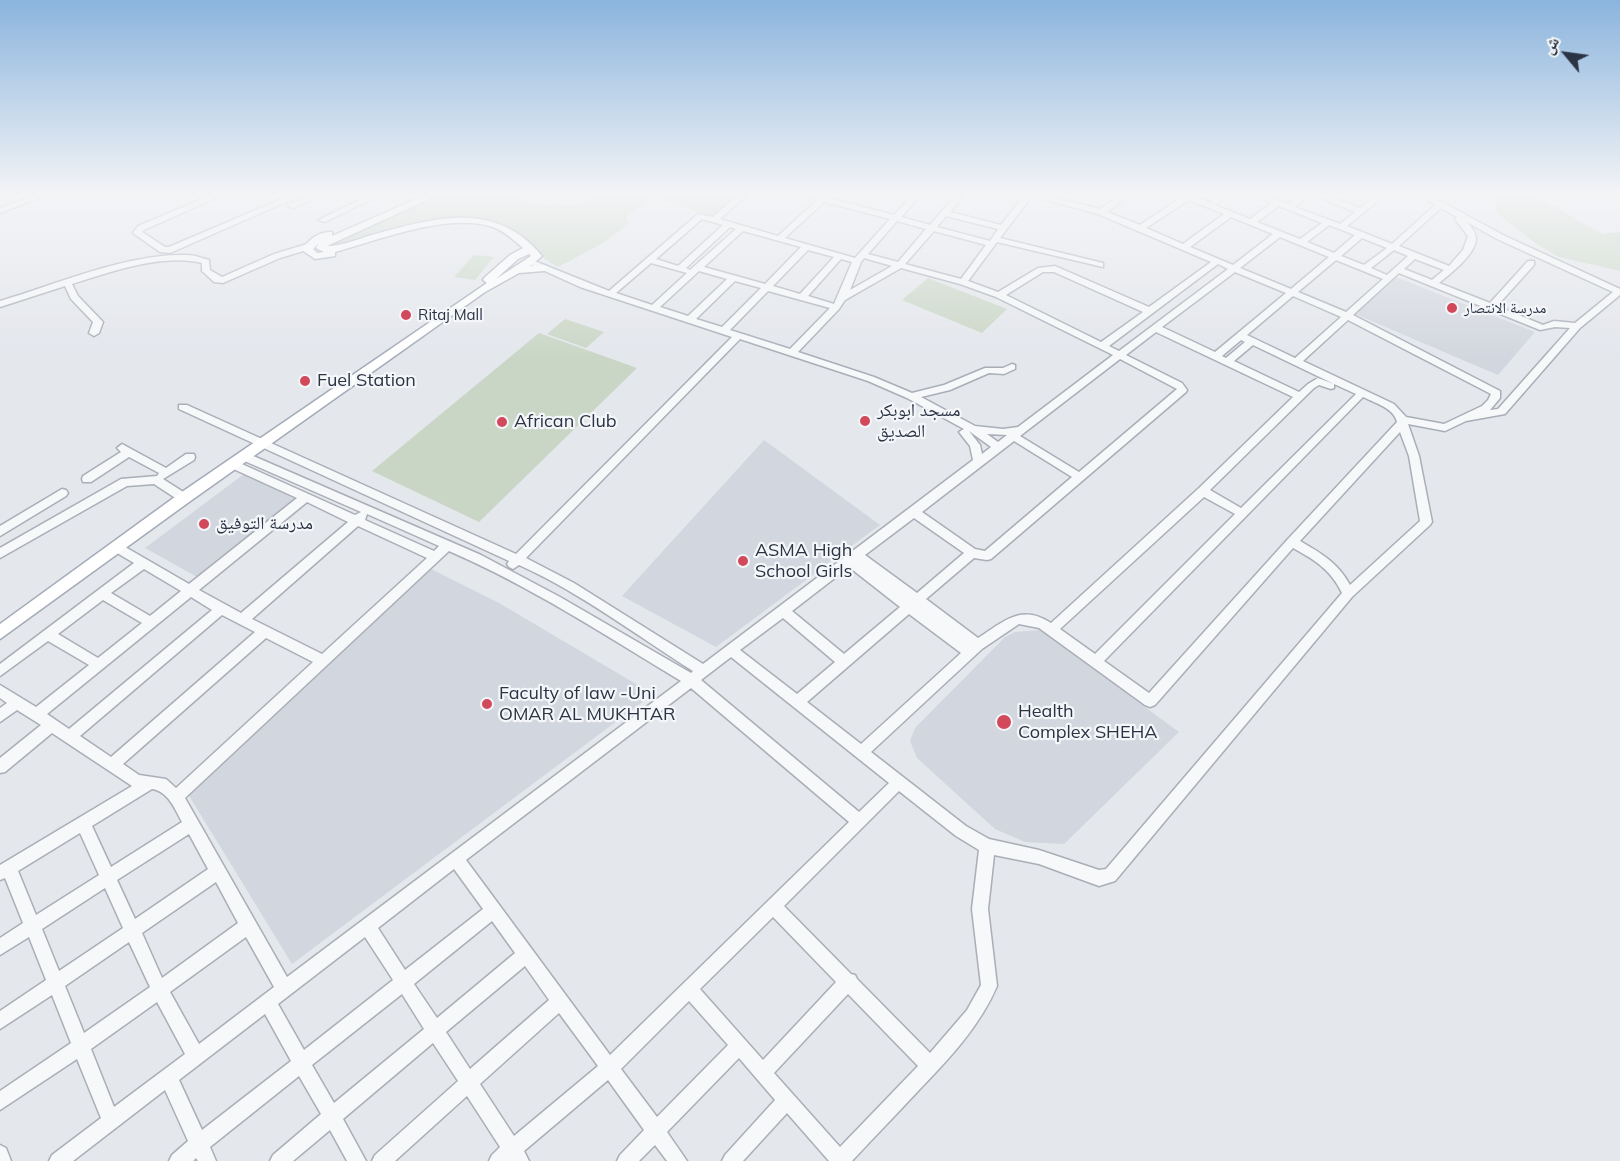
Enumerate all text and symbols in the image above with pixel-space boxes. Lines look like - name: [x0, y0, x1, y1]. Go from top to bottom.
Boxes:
- north arrow: [1536, 24, 1596, 84]
- text: ش: [1537, 33, 1563, 58]
- place label: مدرسة الانتصار: [1464, 299, 1546, 317]
- marker: مدرسة الانتصار: [1445, 301, 1459, 315]
- place label: Ritaj Mall: [418, 306, 483, 324]
- marker: Ritaj Mall: [399, 308, 413, 322]
- place label: Fuel Station: [317, 370, 416, 392]
- marker: Fuel Station: [298, 374, 312, 388]
- place label: مسجد ابوبكر الصديق: [877, 400, 961, 442]
- place label: African Club: [514, 411, 617, 433]
- marker: مسجد ابوبكر الصديق: [858, 414, 872, 428]
- marker: African Club: [495, 415, 509, 429]
- place label: مدرسة التوفيق: [216, 513, 313, 535]
- marker: مدرسة التوفيق: [197, 517, 211, 531]
- place label: ASMA High School Girls: [755, 540, 852, 582]
- marker: ASMA High School Girls: [736, 554, 750, 568]
- place label: Faculty of law -Uni OMAR AL MUKHTAR: [499, 683, 675, 726]
- marker: Faculty of law -Uni OMAR AL MUKHTAR: [480, 697, 494, 711]
- place label: Health Complex SHEHA: [1018, 701, 1157, 744]
- marker: Health Complex SHEHA: [995, 713, 1013, 731]

